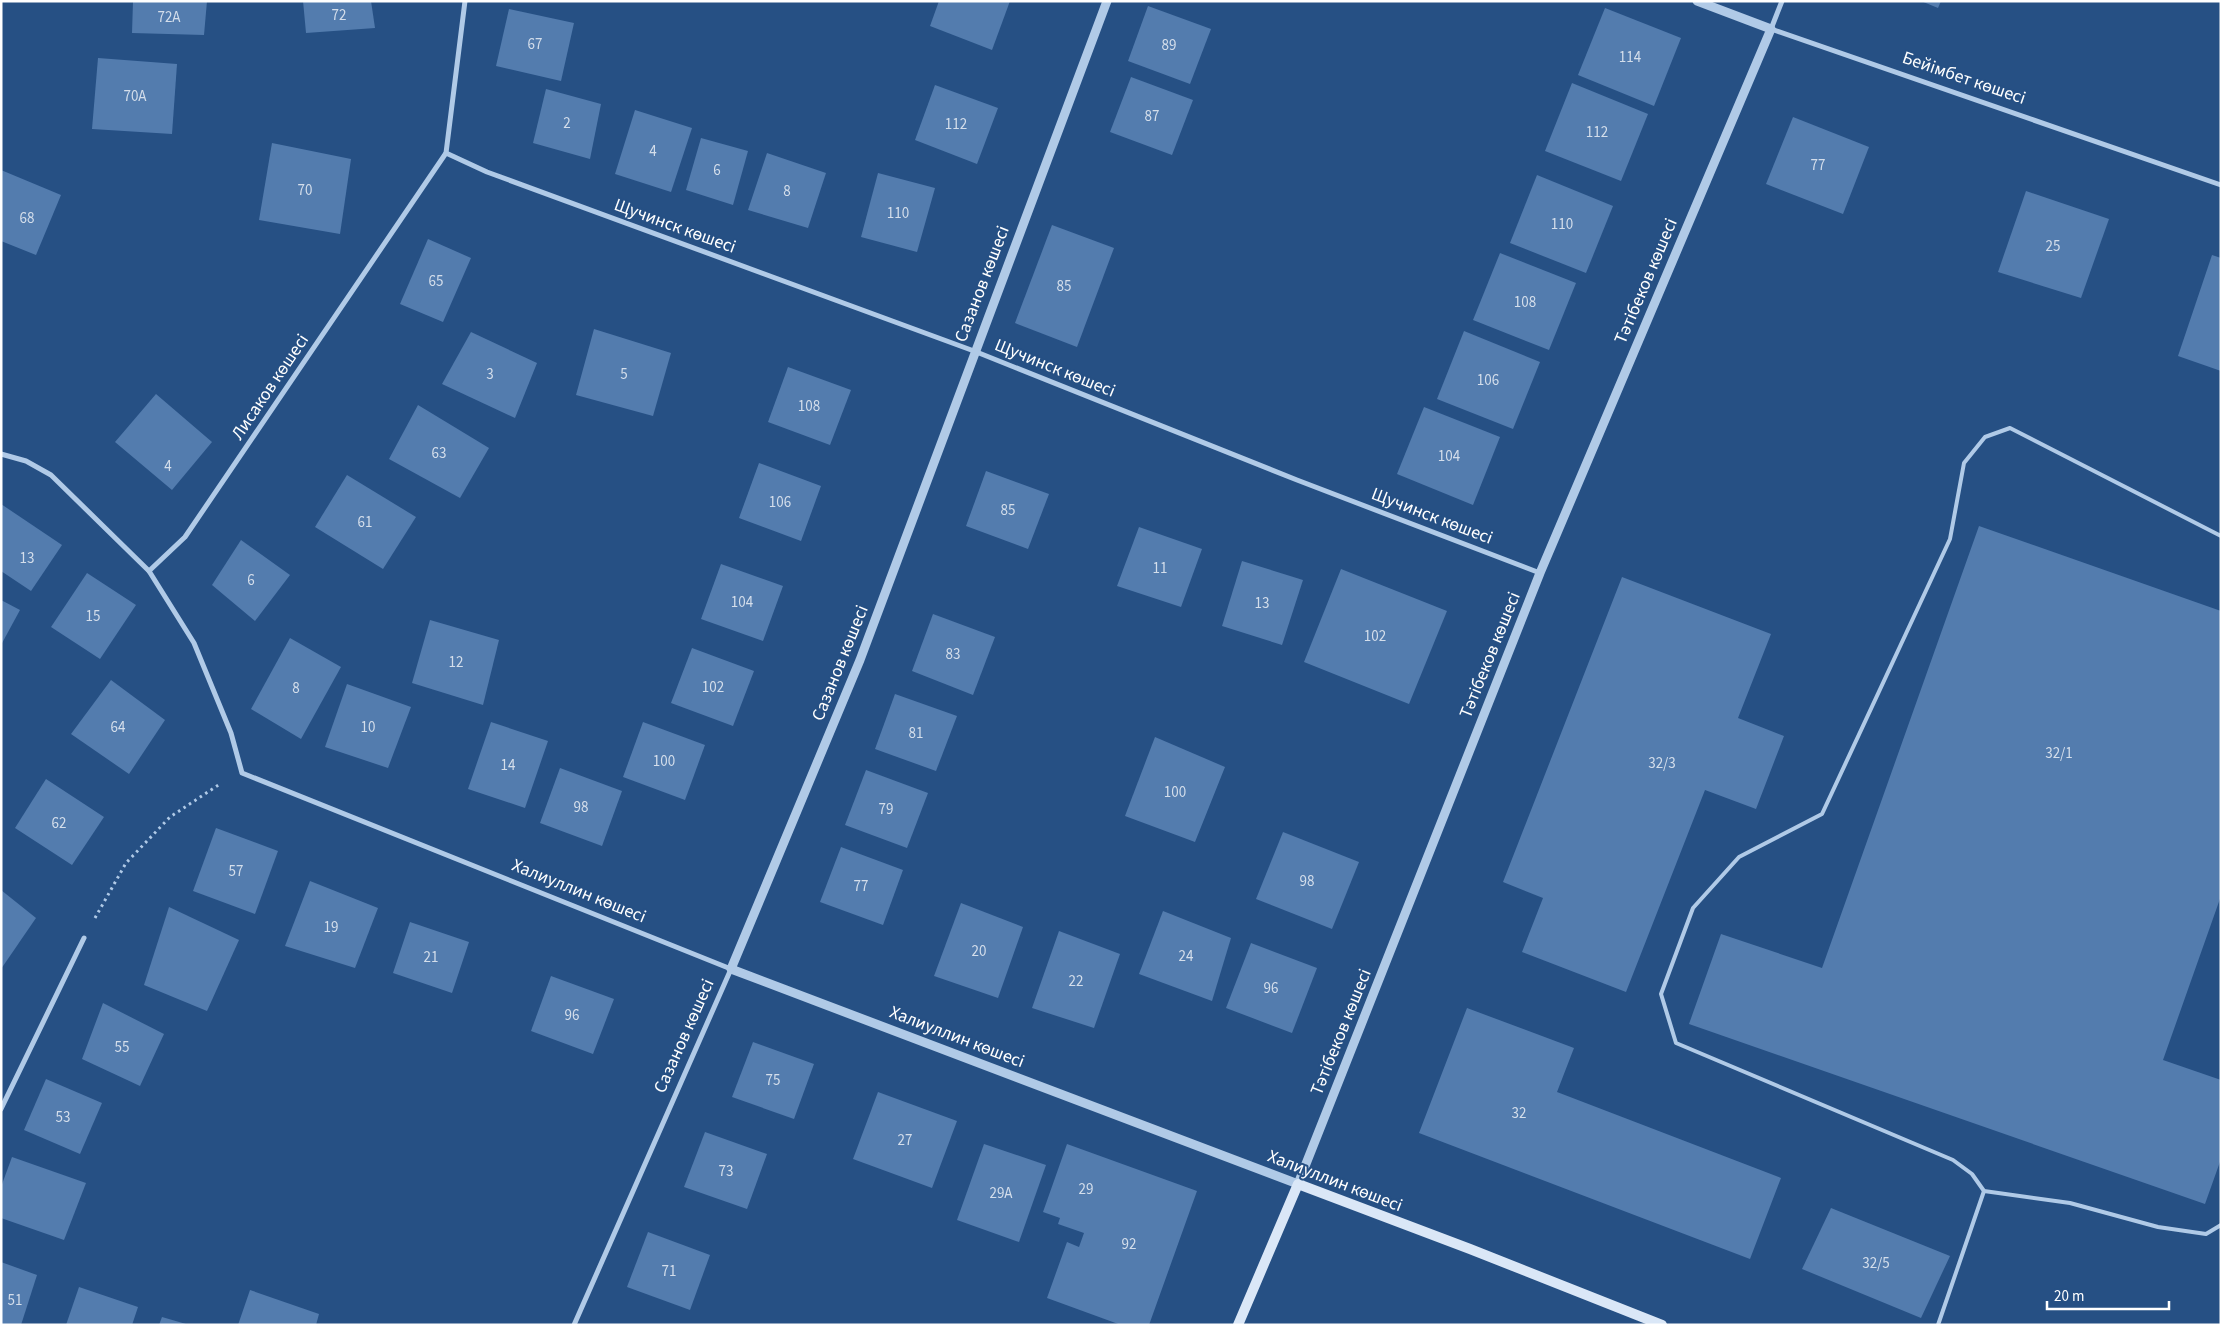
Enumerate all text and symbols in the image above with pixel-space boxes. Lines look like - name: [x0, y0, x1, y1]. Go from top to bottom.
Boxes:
- house number: 72: [332, 5, 346, 26]
- house number: 72А: [157, 7, 181, 28]
- house number: 67: [528, 34, 542, 55]
- house number: 89: [1162, 35, 1176, 56]
- street label: Бейімбет көшесі: [1899, 45, 2029, 111]
- house number: 114: [1619, 47, 1642, 68]
- house number: 70А: [123, 86, 147, 107]
- house number: 87: [1145, 106, 1159, 127]
- house number: 2: [563, 113, 571, 134]
- house number: 112: [945, 114, 967, 135]
- house number: 112: [1586, 122, 1608, 143]
- house number: 4: [649, 141, 657, 162]
- house number: 77: [1811, 155, 1825, 176]
- house number: 6: [713, 160, 721, 181]
- house number: 70: [298, 180, 312, 201]
- house number: 8: [783, 181, 791, 202]
- street label: Щучинск көшесі: [611, 192, 739, 260]
- house number: 110: [887, 203, 909, 224]
- house number: 68: [20, 208, 34, 229]
- house number: 110: [1551, 214, 1573, 235]
- street label: Тәтібеков көшесі: [1608, 214, 1684, 348]
- street label: Сазанов көшесі: [948, 222, 1016, 346]
- house number: 25: [2046, 236, 2060, 257]
- house number: 65: [429, 271, 443, 292]
- house number: 85: [1057, 276, 1071, 297]
- house number: 108: [1514, 292, 1536, 313]
- street label: Лисаков көшесі: [225, 329, 315, 445]
- street label: Щучинск көшесі: [991, 332, 1119, 404]
- house number: 3: [486, 364, 494, 385]
- house number: 5: [620, 364, 628, 385]
- house number: 106: [1477, 370, 1499, 391]
- house number: 108: [798, 396, 820, 417]
- house number: 63: [432, 443, 446, 464]
- house number: 104: [1438, 446, 1461, 467]
- house number: 4: [164, 456, 172, 477]
- street label: Щучинск көшесі: [1368, 481, 1496, 551]
- house number: 106: [769, 492, 791, 513]
- house number: 85: [1001, 500, 1015, 521]
- house number: 61: [358, 512, 372, 533]
- house number: 13: [20, 548, 34, 569]
- house number: 11: [1153, 558, 1167, 579]
- house number: 6: [247, 570, 255, 591]
- street label: Тәтібеков көшесі: [1453, 588, 1527, 722]
- house number: 104: [731, 592, 754, 613]
- house number: 13: [1255, 593, 1269, 614]
- street label: Сазанов көшесі: [805, 601, 875, 725]
- house number: 15: [86, 606, 100, 627]
- house number: 102: [1364, 626, 1386, 647]
- house number: 83: [946, 644, 960, 665]
- house number: 12: [449, 652, 463, 673]
- house number: 102: [702, 677, 724, 698]
- house number: 8: [292, 678, 300, 699]
- house number: 64: [111, 717, 126, 738]
- house number: 10: [361, 717, 375, 738]
- house number: 81: [909, 723, 923, 744]
- house number: 32/1: [2045, 743, 2073, 764]
- house number: 100: [653, 751, 675, 772]
- house number: 32/3: [1648, 753, 1676, 774]
- house number: 14: [501, 755, 516, 776]
- house number: 100: [1164, 782, 1186, 803]
- house number: 98: [574, 797, 588, 818]
- house number: 79: [879, 799, 893, 820]
- house number: 62: [52, 813, 66, 834]
- street label: Халиуллин көшесі: [508, 853, 650, 929]
- house number: 57: [229, 861, 243, 882]
- house number: 98: [1300, 871, 1314, 892]
- house number: 77: [854, 876, 868, 897]
- house number: 19: [324, 917, 338, 938]
- house number: 20: [972, 941, 986, 962]
- house number: 24: [1179, 946, 1194, 967]
- house number: 21: [424, 947, 438, 968]
- street label: Тәтібеков көшесі: [1304, 965, 1378, 1099]
- house number: 22: [1069, 971, 1083, 992]
- street label: Сазанов көшесі: [648, 975, 720, 1097]
- house number: 96: [1264, 978, 1278, 999]
- street label: Халиуллин көшесі: [886, 1000, 1028, 1074]
- house number: 96: [565, 1005, 579, 1026]
- house number: 55: [115, 1037, 129, 1058]
- house number: 75: [766, 1070, 780, 1091]
- house number: 32: [1512, 1103, 1526, 1124]
- house number: 53: [56, 1107, 70, 1128]
- house number: 27: [898, 1130, 912, 1151]
- street label: Халиуллин көшесі: [1264, 1144, 1406, 1218]
- house number: 73: [719, 1161, 733, 1182]
- house number: 29: [1079, 1179, 1093, 1200]
- house number: 29А: [989, 1183, 1013, 1204]
- house number: 92: [1122, 1234, 1136, 1255]
- house number: 32/5: [1862, 1253, 1890, 1274]
- house number: 71: [662, 1261, 676, 1282]
- scale bar: [2047, 1278, 2170, 1310]
- text: 20 m: [2054, 1286, 2084, 1307]
- house number: 51: [8, 1290, 22, 1311]

